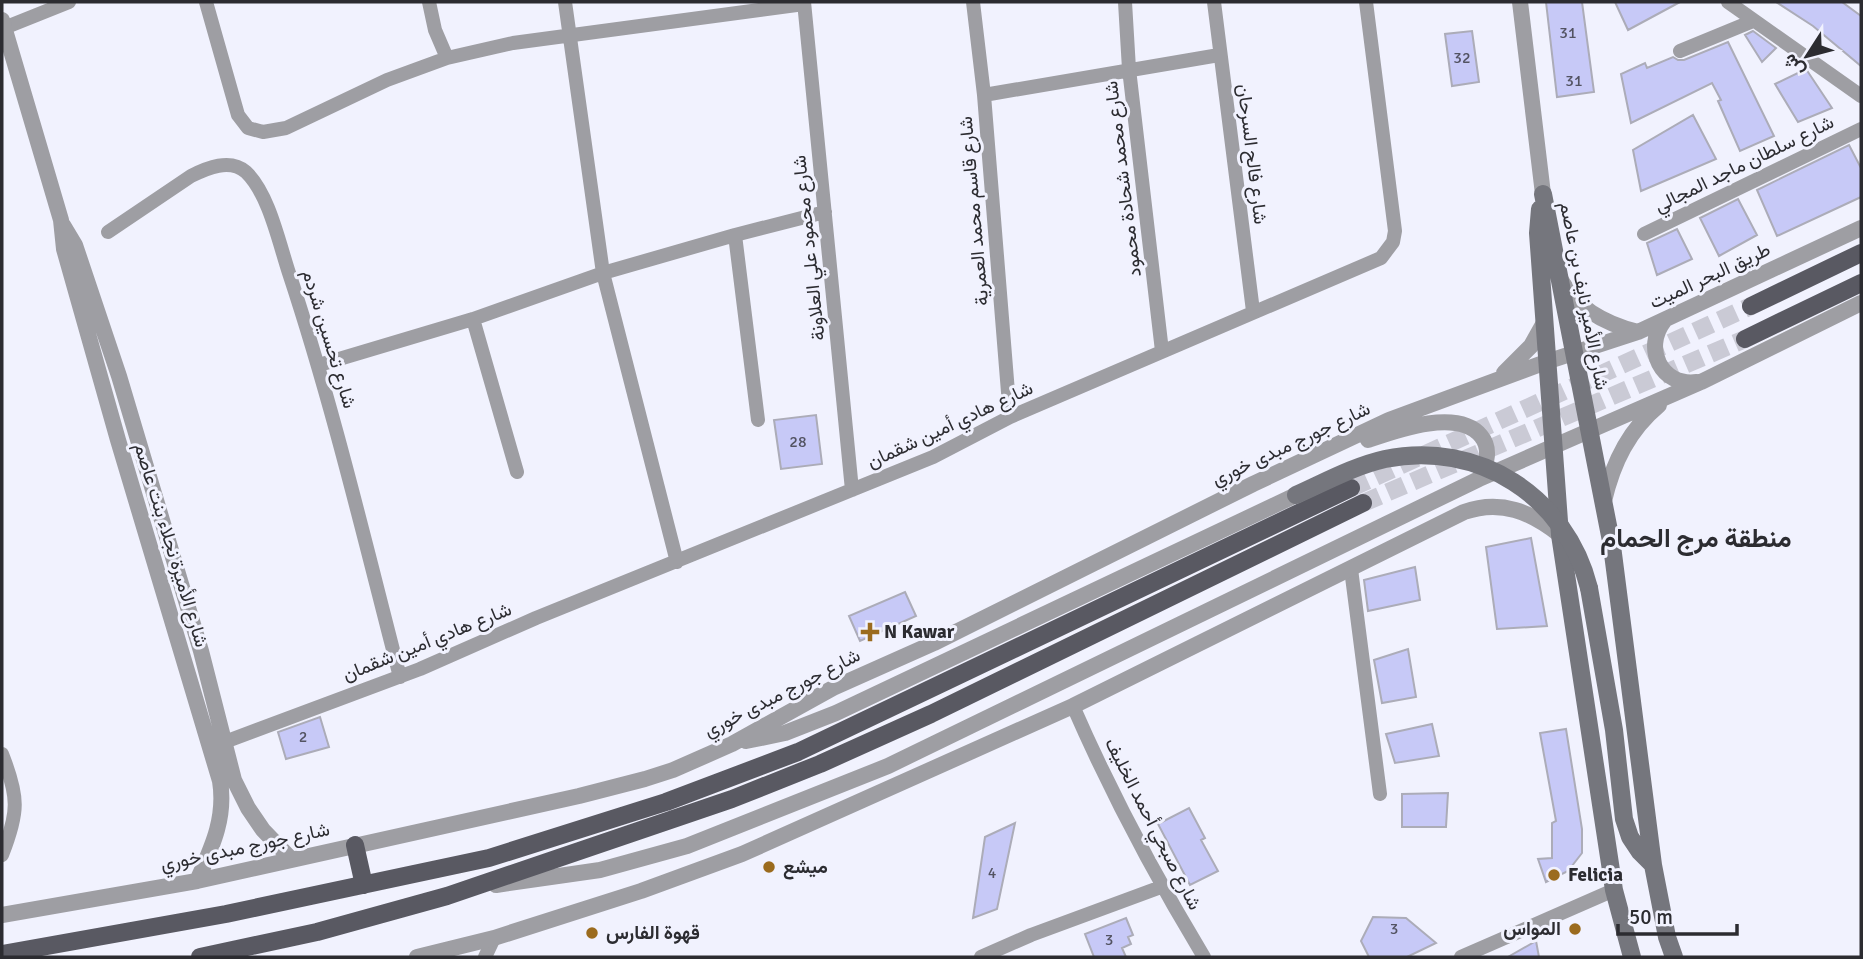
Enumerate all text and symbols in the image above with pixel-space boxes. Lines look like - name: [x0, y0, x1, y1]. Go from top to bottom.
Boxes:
- north arrow: [1772, 21, 1842, 91]
- house number: 31: [1559, 23, 1577, 43]
- house number: 32: [1453, 48, 1471, 68]
- text: ش: [1778, 49, 1810, 82]
- house number: 31: [1565, 71, 1583, 91]
- street label: شارع محمد شحادة محمود: [1099, 80, 1147, 278]
- street label: شارع فالح السرحان: [1230, 83, 1273, 226]
- street label: شارع سلطان ماجد المجالي: [1650, 110, 1839, 221]
- street label: شارع قاسم محمد العمرية: [954, 115, 994, 307]
- street label: شارع محمود علي العلاونة: [787, 154, 834, 342]
- street label: شارع الأمير نايف بن عاصم: [1554, 200, 1614, 392]
- street label: طريق البحر الميت: [1646, 237, 1774, 315]
- street label: شارع تحسين شردم: [296, 267, 362, 411]
- street label: شارع هادي أمين شقمان: [863, 376, 1038, 477]
- street label: شارع جورج مبدى خوري: [1208, 397, 1376, 494]
- house number: 28: [789, 432, 807, 452]
- street label: شارع الأميرة نجلاء بنت عاصم: [128, 440, 214, 650]
- district label: منطقة مرج الحمام: [1600, 523, 1792, 556]
- street label: شارع هادي أمين شقمان: [339, 597, 516, 690]
- place label: N Kawar: [884, 620, 955, 644]
- marker: N Kawar: [862, 624, 878, 640]
- street label: شارع جورج مبدى خوري: [700, 643, 866, 746]
- house number: 2: [299, 727, 307, 747]
- street label: شارع صبحي أحمد الخليف: [1096, 734, 1207, 915]
- street label: شارع جورج مبدى خوري: [158, 817, 332, 880]
- place label: ميشع: [783, 855, 828, 880]
- marker: ميشع: [761, 859, 777, 875]
- house number: 4: [988, 863, 997, 883]
- place label: Felicia: [1568, 863, 1623, 887]
- marker: Felicia: [1546, 867, 1562, 883]
- scale bar: [1618, 892, 1737, 936]
- text: 50 m: [1629, 904, 1673, 930]
- place label: المواس: [1503, 917, 1561, 941]
- house number: 3: [1390, 919, 1398, 939]
- place label: قهوة الفارس: [606, 921, 700, 945]
- marker: المواس: [1567, 921, 1583, 937]
- marker: قهوة الفارس: [584, 925, 600, 941]
- house number: 3: [1105, 930, 1113, 950]

